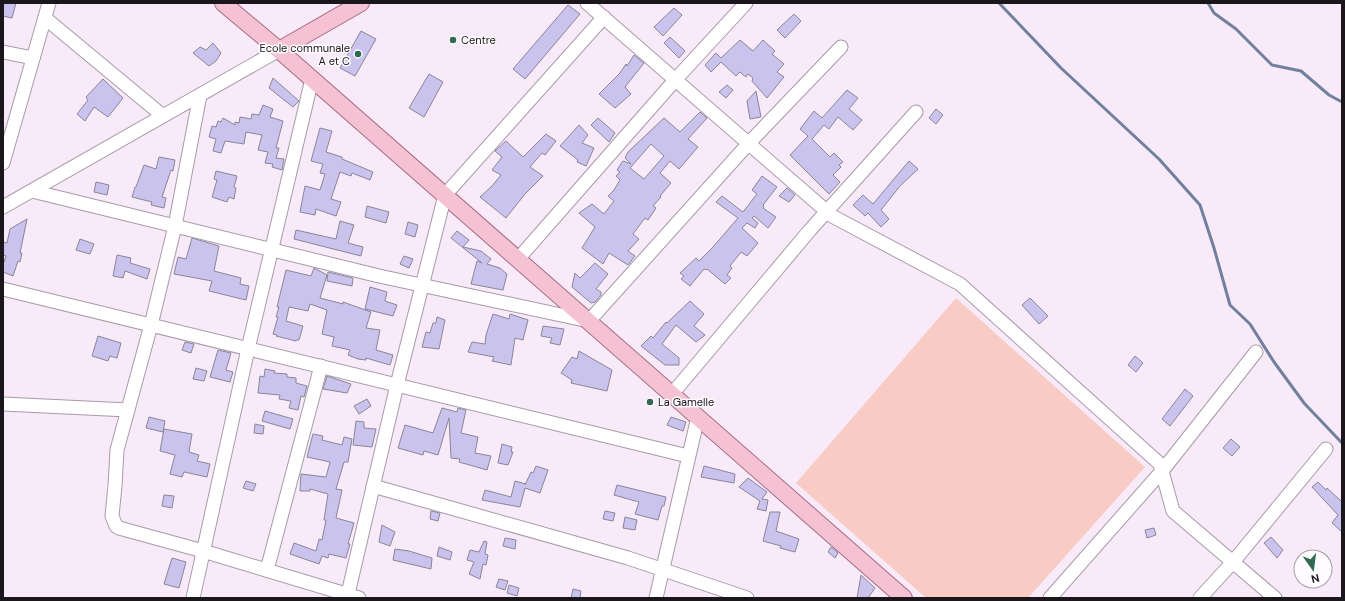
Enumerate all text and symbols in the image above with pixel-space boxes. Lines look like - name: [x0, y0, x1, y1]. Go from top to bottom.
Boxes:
- place label: Centre: [461, 33, 496, 47]
- marker: Centre: [448, 35, 458, 45]
- place label: Ecole communale A et C: [260, 41, 350, 68]
- marker: Ecole communale A et C: [353, 49, 363, 59]
- place label: La Gamelle: [658, 395, 714, 409]
- marker: La Gamelle: [645, 397, 655, 407]
- north arrow: [1293, 549, 1333, 589]
- text: N: [1310, 571, 1321, 586]

